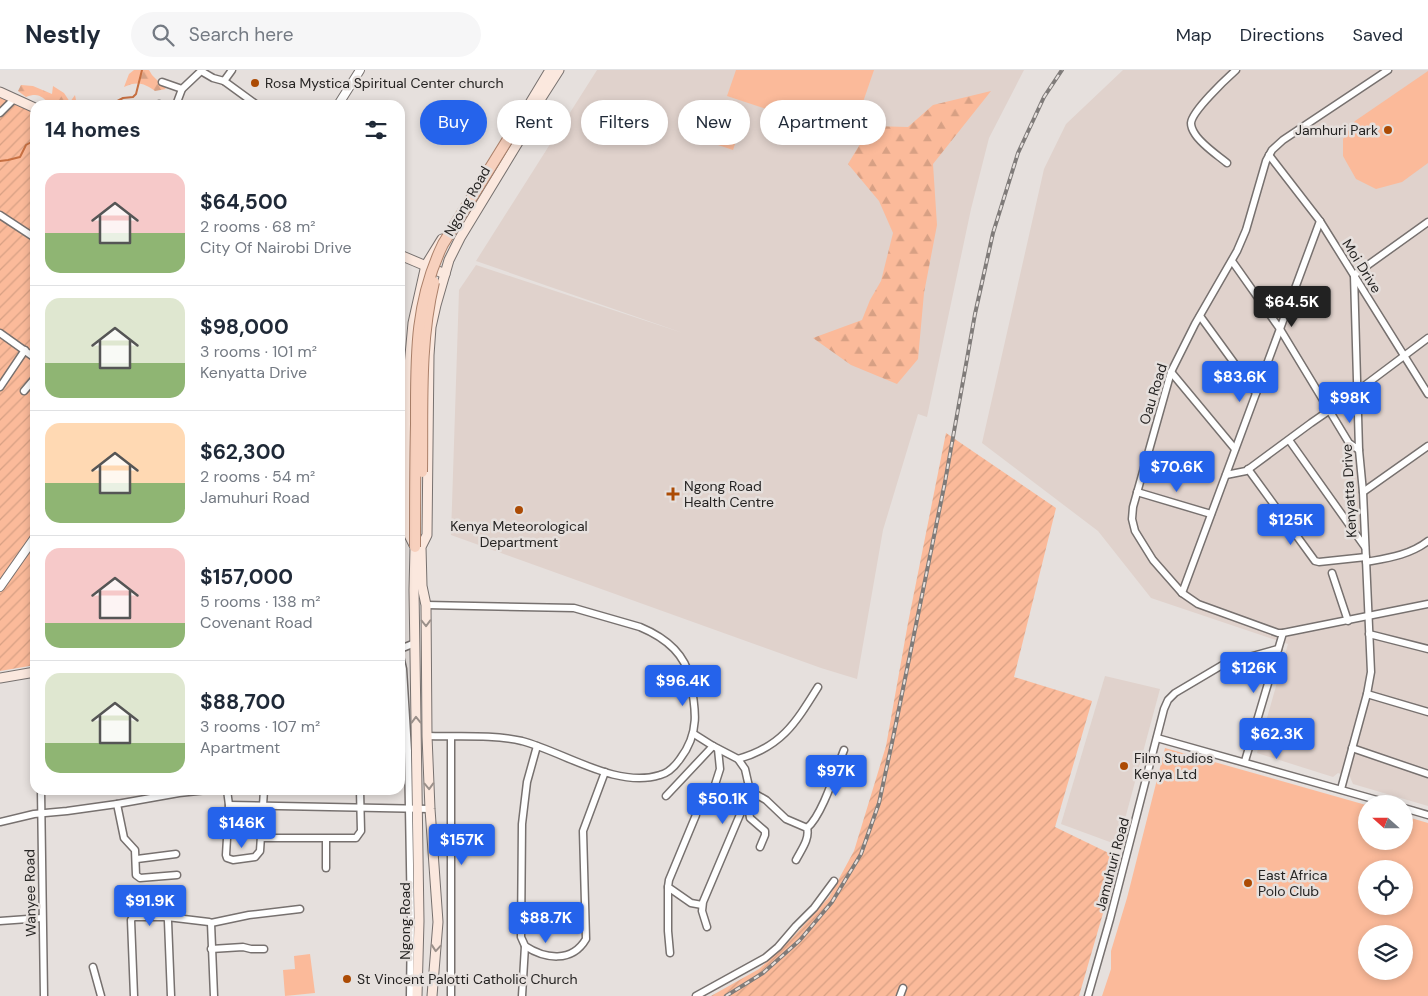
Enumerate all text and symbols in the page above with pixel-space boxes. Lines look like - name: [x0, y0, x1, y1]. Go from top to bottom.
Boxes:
- search box: [131, 12, 481, 57]
- text: Nestly: [25, 19, 101, 50]
- icon: search: [149, 21, 177, 49]
- text: Search here: [189, 22, 294, 47]
- text: Map: [1176, 23, 1212, 47]
- text: Directions: [1240, 23, 1325, 47]
- text: Saved: [1353, 23, 1403, 47]
- place label: Rosa Mystica Spiritual Center church: [265, 74, 504, 92]
- marker: Rosa Mystica Spiritual Center church: [249, 77, 261, 89]
- chip: Buy: [420, 100, 487, 145]
- chip: Rent: [497, 100, 571, 145]
- chip: Filters: [581, 100, 668, 145]
- chip: New: [678, 100, 750, 145]
- chip: Apartment: [760, 100, 886, 145]
- text: 14 homes: [45, 116, 141, 144]
- icon: filters: [362, 116, 390, 144]
- place label: Jamhuri Park: [1295, 121, 1378, 139]
- marker: Jamhuri Park: [1382, 124, 1394, 136]
- street label: Ngong Road: [440, 163, 494, 239]
- text: $64,500: [200, 188, 287, 216]
- icon: home: [85, 193, 145, 253]
- text: 2 rooms · 68 m²: [200, 216, 316, 237]
- street label: Moi Drive: [1338, 236, 1386, 296]
- text: City Of Nairobi Drive: [200, 237, 352, 258]
- pin: $64.5K: [1251, 286, 1333, 328]
- text: $64.5K: [1265, 291, 1319, 312]
- text: $98,000: [200, 313, 289, 341]
- icon: home: [85, 318, 145, 378]
- text: 3 rooms · 101 m²: [200, 341, 317, 362]
- pin: $83.6K: [1199, 360, 1281, 403]
- street label: Oau Road: [1135, 361, 1171, 427]
- text: Kenyatta Drive: [200, 362, 307, 383]
- text: $83.6K: [1213, 366, 1267, 387]
- pin: $98K: [1320, 382, 1380, 424]
- text: $98K: [1330, 387, 1370, 408]
- text: $62,300: [200, 438, 285, 466]
- icon: home: [85, 443, 145, 503]
- street label: Kenyatta Drive: [1338, 444, 1360, 538]
- pin: $70.6K: [1136, 450, 1218, 493]
- text: $70.6K: [1151, 456, 1203, 477]
- text: 2 rooms · 54 m²: [200, 466, 315, 487]
- place label: Ngong Road Health Centre: [684, 477, 774, 511]
- text: Jamuhuri Road: [200, 487, 310, 508]
- marker: Ngong Road Health Centre: [666, 487, 680, 501]
- marker: Kenya Meteorological Department: [513, 504, 525, 516]
- pin: $125K: [1256, 504, 1326, 546]
- text: $125K: [1268, 509, 1314, 530]
- place label: Kenya Meteorological Department: [450, 517, 588, 551]
- text: $157,000: [200, 563, 293, 591]
- icon: home: [85, 568, 145, 628]
- text: 5 rooms · 138 m²: [200, 591, 321, 612]
- text: Covenant Road: [200, 612, 313, 633]
- one-way arrow: [421, 620, 431, 627]
- pin: $126K: [1219, 652, 1289, 694]
- text: $126K: [1231, 657, 1277, 678]
- pin: $96.4K: [642, 664, 724, 707]
- text: $96.4K: [656, 670, 710, 691]
- text: $88,700: [200, 688, 285, 716]
- icon: home: [85, 693, 145, 753]
- text: 3 rooms · 107 m²: [200, 716, 320, 737]
- one-way arrow: [411, 716, 421, 724]
- pin: $62.3K: [1236, 718, 1318, 760]
- text: $62.3K: [1251, 723, 1304, 744]
- text: Apartment: [200, 737, 280, 758]
- place label: Film Studios Kenya Ltd: [1134, 749, 1213, 783]
- pin: $97K: [806, 754, 866, 797]
- text: $97K: [817, 760, 855, 781]
- marker: Film Studios Kenya Ltd: [1118, 760, 1130, 772]
- one-way arrow: [424, 782, 435, 790]
- pin: $50.1K: [682, 782, 764, 825]
- text: $50.1K: [698, 788, 748, 809]
- north arrow: [1358, 795, 1412, 850]
- map controls: [1358, 795, 1413, 980]
- pin: $146K: [207, 806, 277, 849]
- text: $146K: [219, 812, 265, 833]
- street label: Jamuhuri Road: [1091, 815, 1133, 913]
- pin: $157K: [427, 824, 497, 866]
- text: $157K: [440, 829, 484, 850]
- street label: Wanyee Road: [20, 849, 40, 937]
- button: locate: [1358, 860, 1413, 915]
- place label: East Africa Polo Club: [1258, 866, 1327, 900]
- marker: East Africa Polo Club: [1242, 877, 1254, 889]
- street label: Ngong Road: [396, 882, 414, 960]
- pin: $91.9K: [109, 884, 191, 927]
- text: $91.9K: [125, 890, 175, 911]
- pin: $88.7K: [505, 902, 587, 944]
- text: $88.7K: [520, 907, 572, 928]
- button: layers: [1358, 925, 1413, 980]
- one-way arrow: [431, 944, 442, 952]
- place label: St Vincent Palotti Catholic Church: [357, 970, 578, 988]
- marker: St Vincent Palotti Catholic Church: [341, 973, 353, 985]

